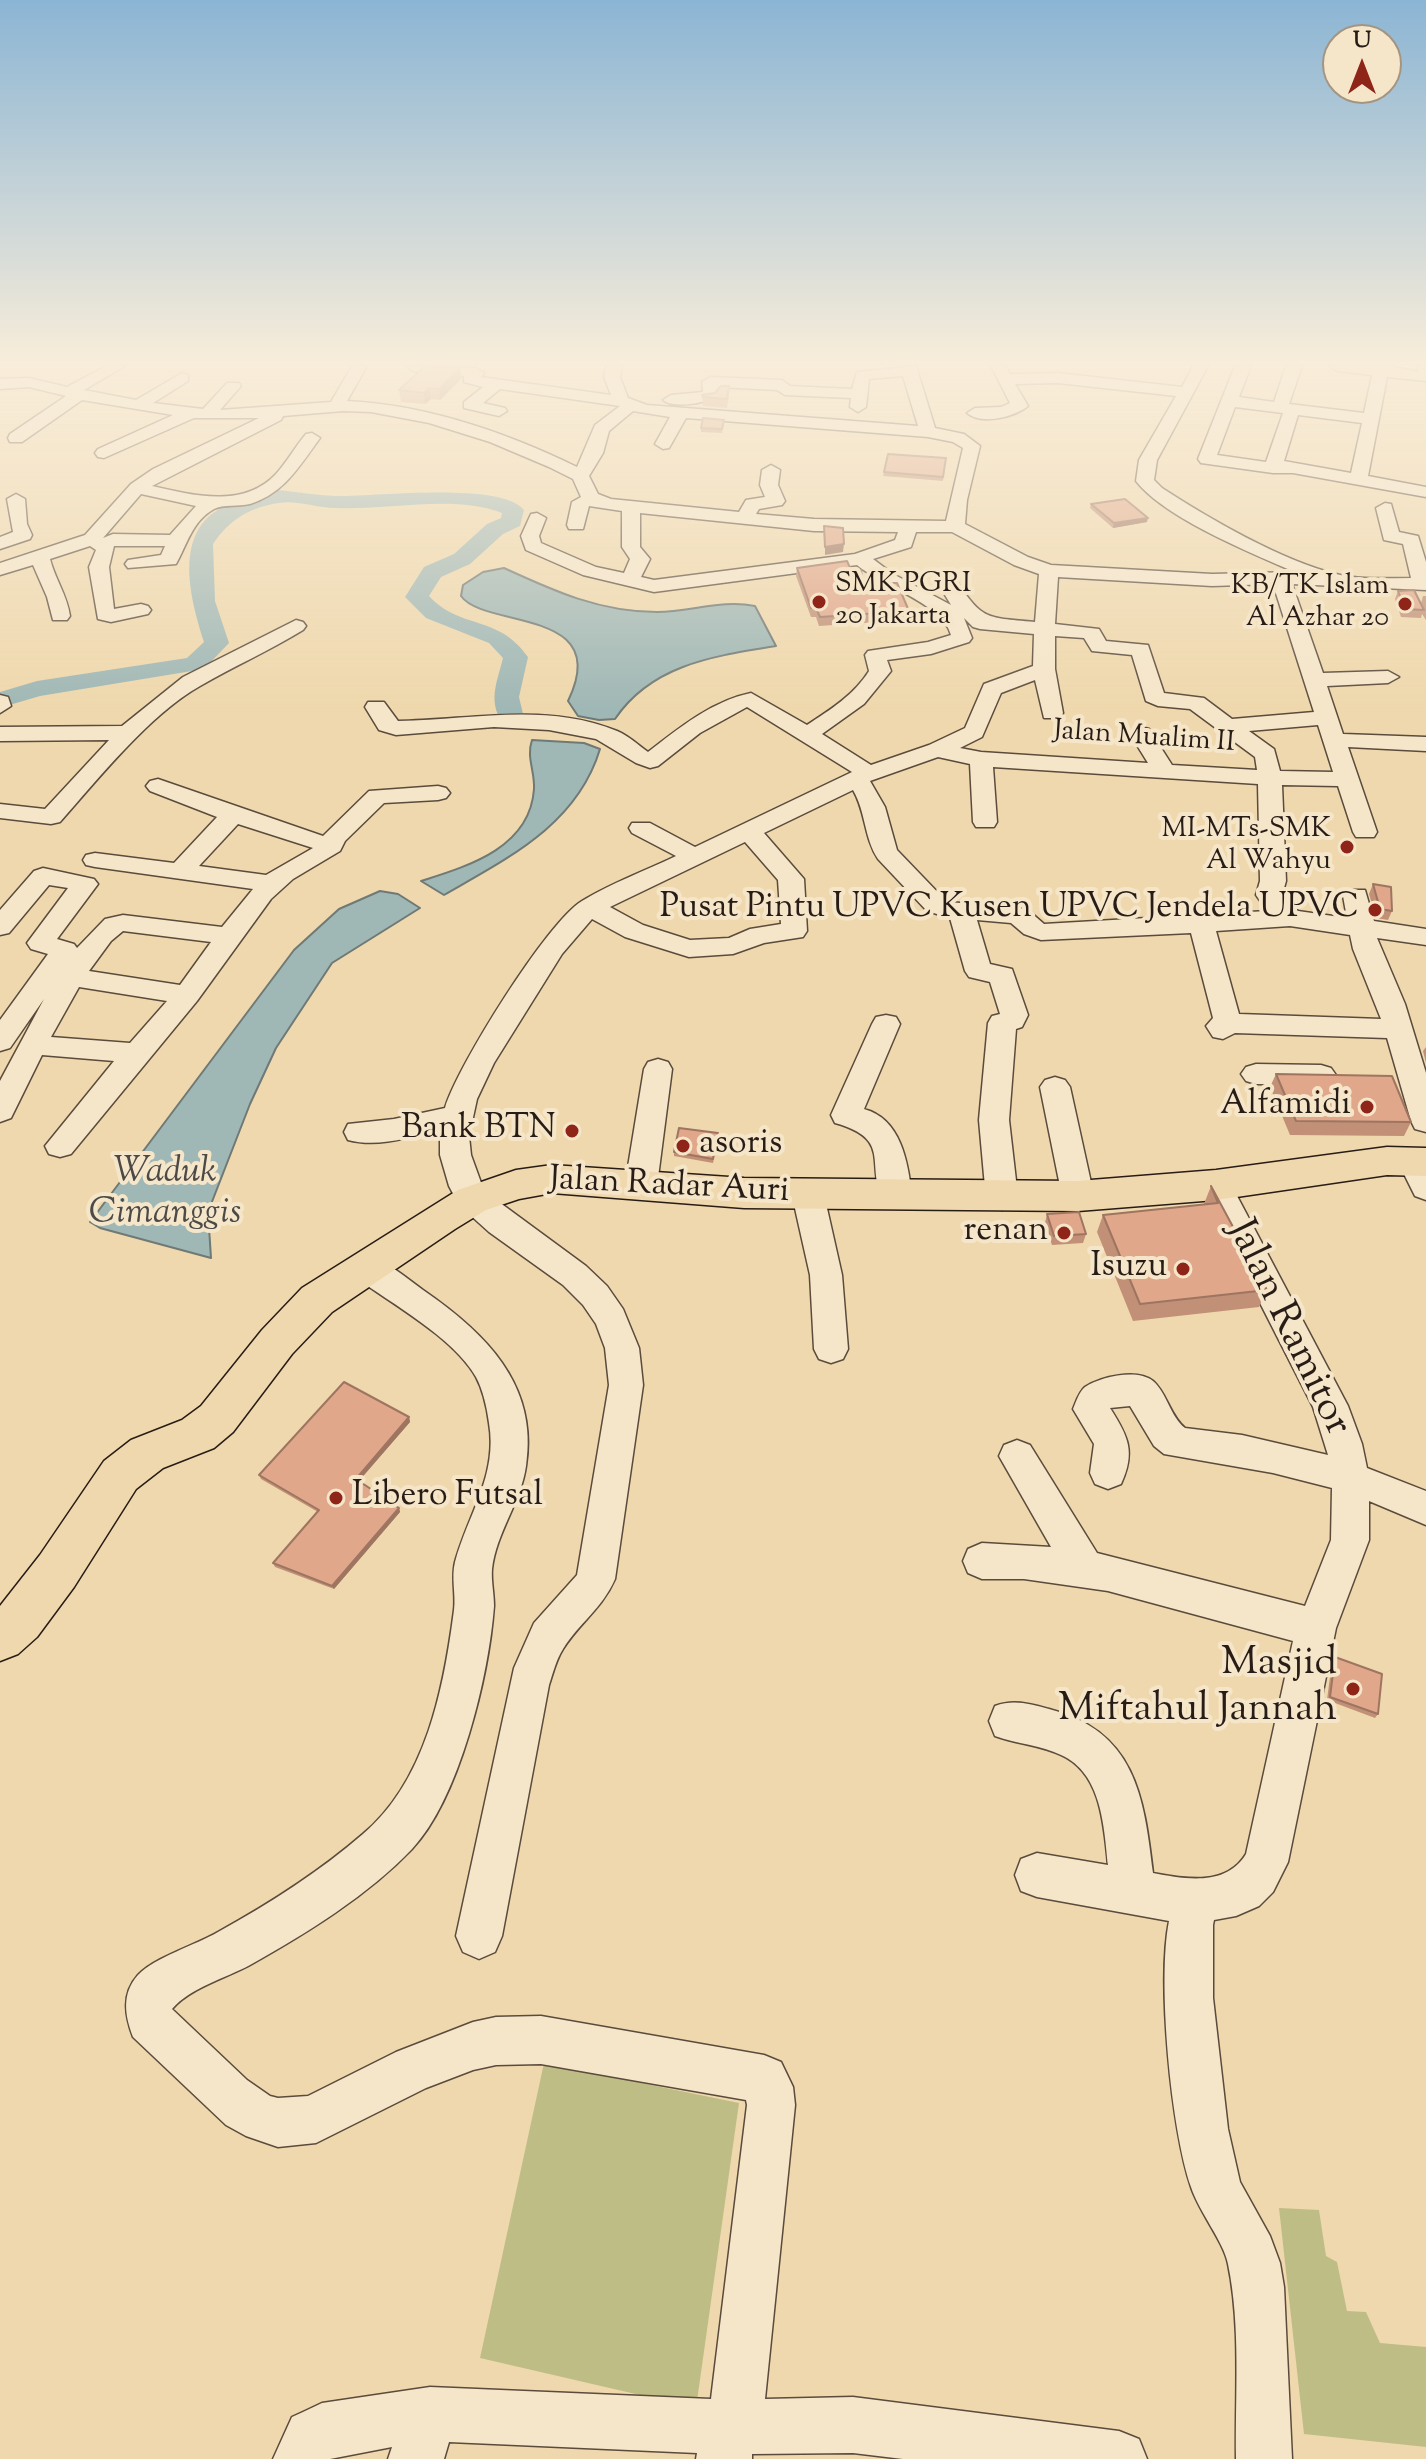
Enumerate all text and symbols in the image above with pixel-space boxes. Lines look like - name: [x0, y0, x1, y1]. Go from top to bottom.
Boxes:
- north arrow: [1322, 24, 1402, 104]
- text: U: [1353, 26, 1371, 58]
- place label: SMK PGRI 20 Jakarta: [835, 569, 971, 635]
- place label: KB/TK Islam Al Azhar 20: [1231, 571, 1389, 637]
- marker: SMK PGRI 20 Jakarta: [810, 593, 828, 611]
- marker: KB/TK Islam Al Azhar 20: [1396, 595, 1414, 613]
- street label: Jalan Mualim II: [1052, 716, 1236, 762]
- place label: MI-MTs-SMK Al Wahyu: [1161, 814, 1331, 880]
- marker: MI-MTs-SMK Al Wahyu: [1338, 838, 1356, 856]
- place label: Pusat Pintu UPVC Kusen UPVC Jendela UPVC: [660, 890, 1359, 930]
- marker: Pusat Pintu UPVC Kusen UPVC Jendela UPVC: [1366, 901, 1384, 919]
- place label: Alfamidi: [1220, 1087, 1351, 1127]
- marker: Alfamidi: [1358, 1098, 1376, 1116]
- place label: Bank BTN: [401, 1111, 556, 1151]
- marker: Bank BTN: [563, 1122, 581, 1140]
- place label: asoris: [699, 1126, 782, 1166]
- marker: asoris: [674, 1137, 692, 1155]
- water label: Waduk Cimanggis: [89, 1153, 241, 1238]
- street label: Jalan Radar Auri: [548, 1161, 790, 1215]
- place label: renan: [964, 1213, 1048, 1253]
- street label: Jalan Ramitor: [1213, 1213, 1359, 1445]
- marker: renan: [1055, 1224, 1073, 1242]
- place label: Isuzu: [1090, 1249, 1167, 1289]
- marker: Isuzu: [1174, 1260, 1192, 1278]
- place label: Libero Futsal: [352, 1478, 543, 1518]
- marker: Libero Futsal: [327, 1489, 345, 1507]
- place label: Masjid Miftahul Jannah: [1058, 1642, 1337, 1736]
- marker: Masjid Miftahul Jannah: [1344, 1680, 1362, 1698]

